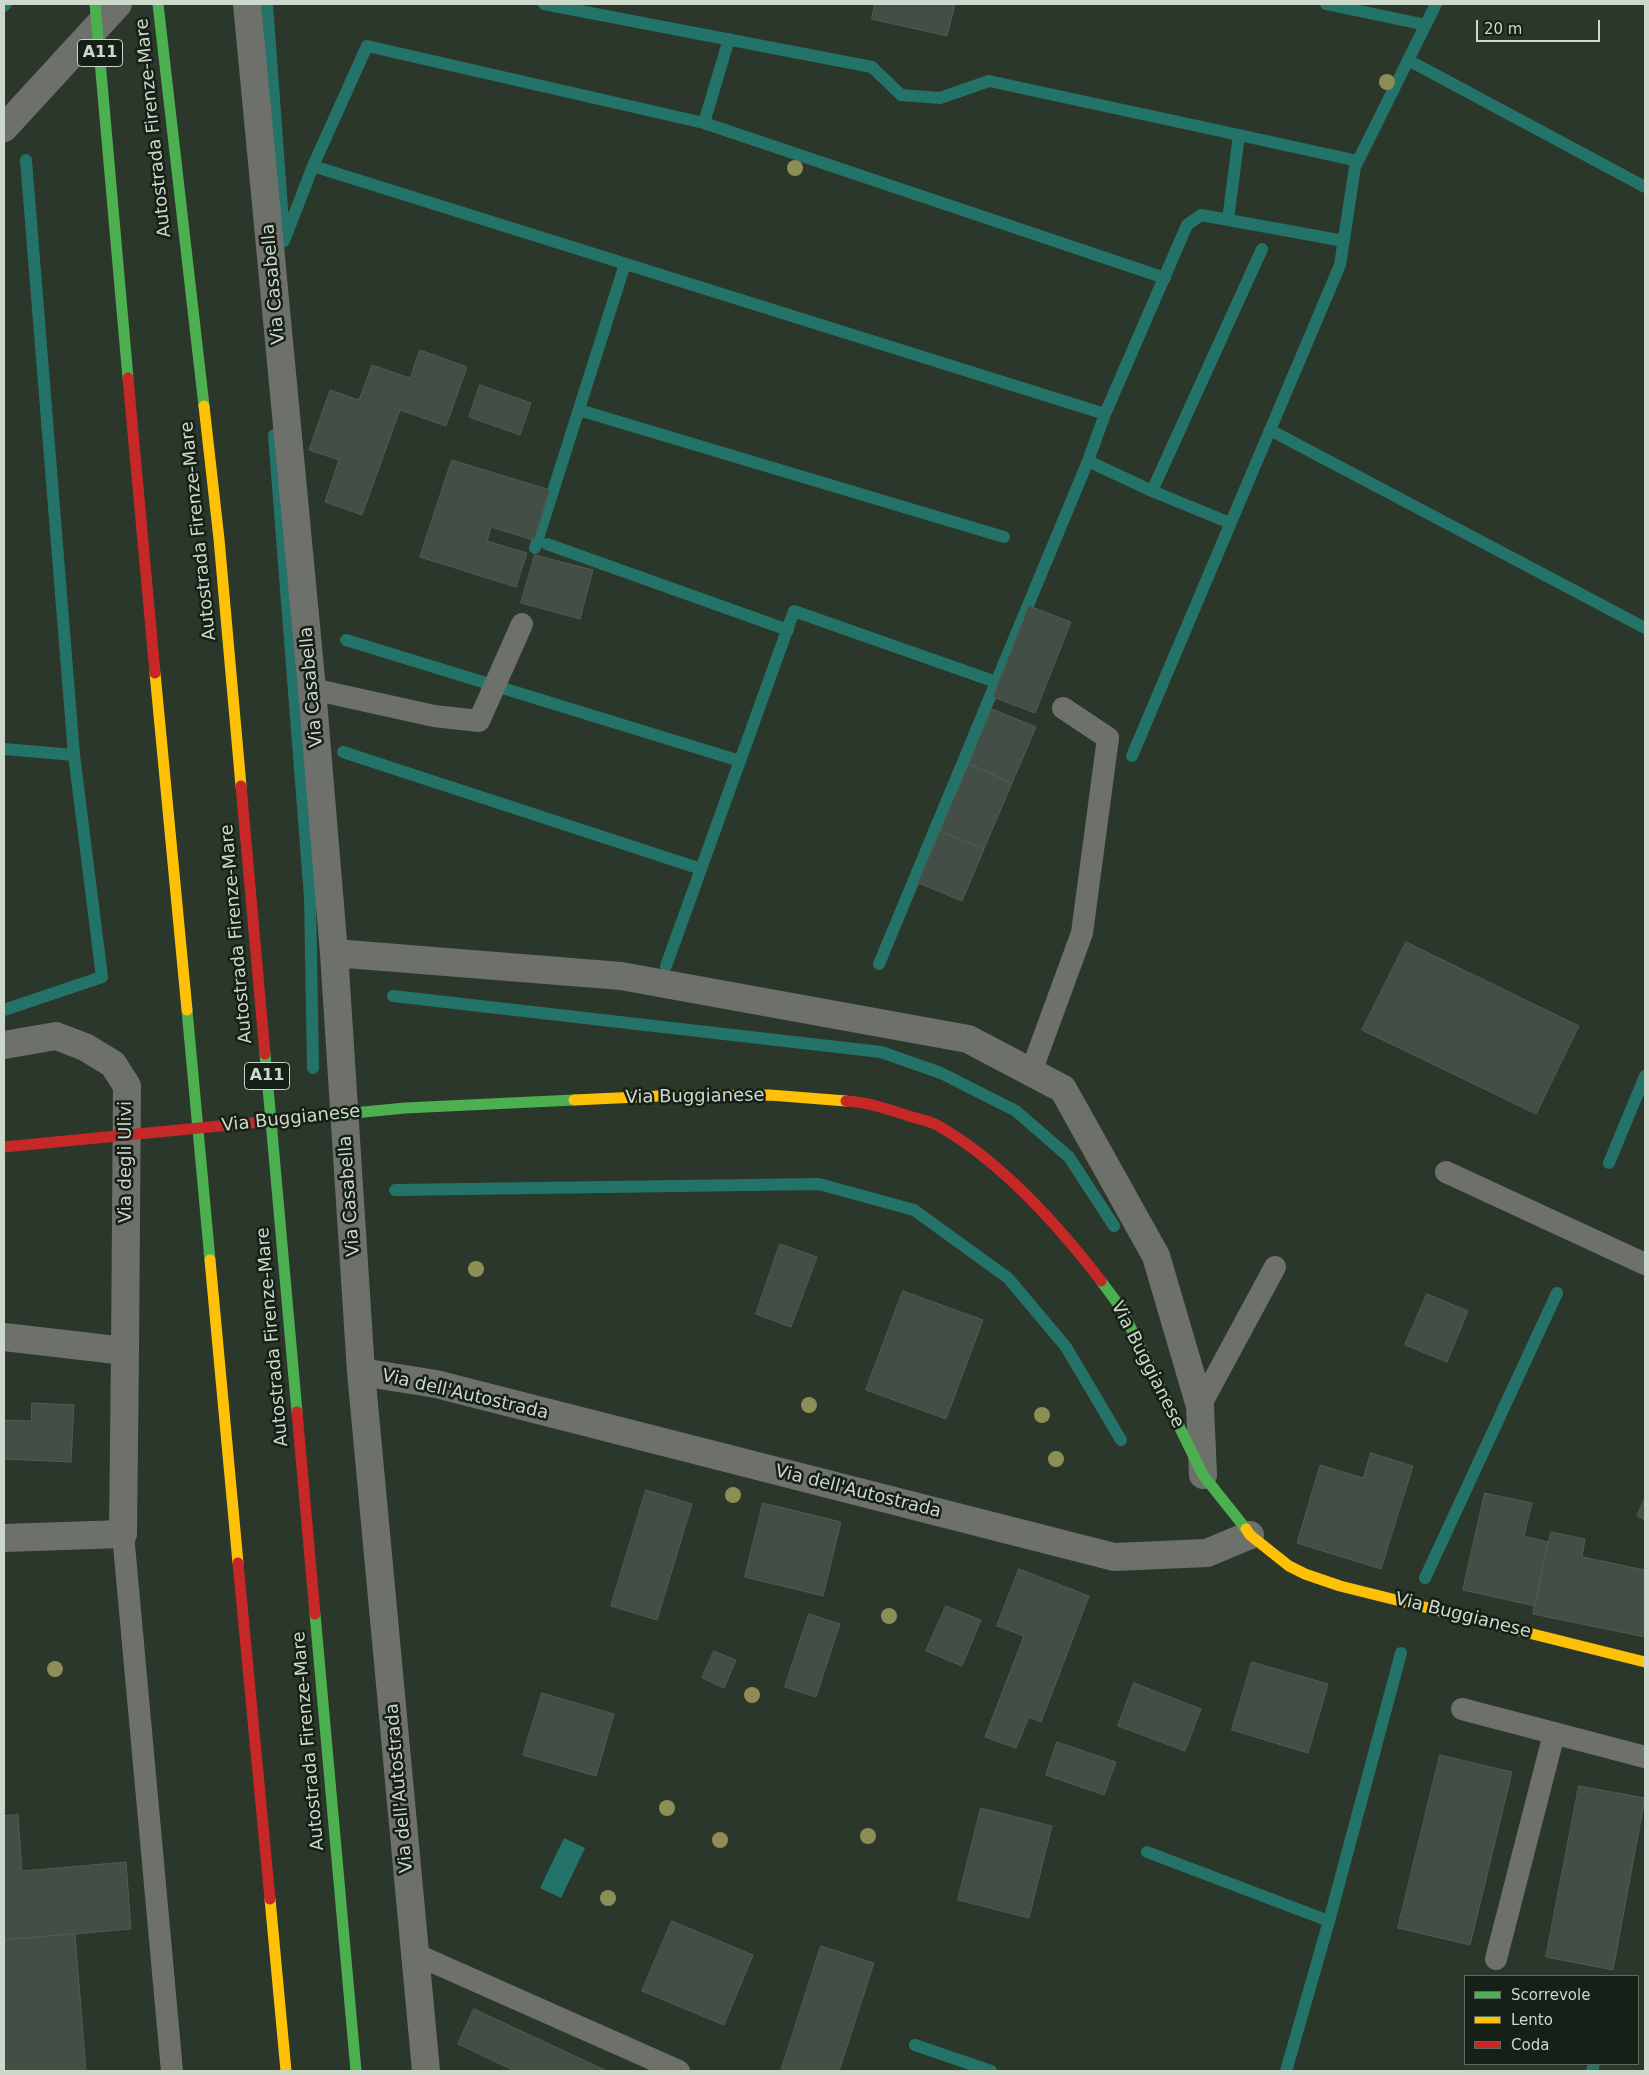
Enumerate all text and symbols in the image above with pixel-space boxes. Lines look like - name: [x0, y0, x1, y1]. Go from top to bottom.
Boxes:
- scale bar: [1479, 10, 1603, 42]
- street label: Autostrada Firenze-Mare: [132, 17, 176, 239]
- text: 20 m: [1484, 20, 1522, 38]
- road number: A11: [78, 40, 122, 66]
- street label: Via Casabella: [258, 223, 290, 345]
- street label: Autostrada Firenze-Mare: [177, 420, 221, 642]
- street label: Via Casabella: [296, 626, 328, 748]
- street label: Autostrada Firenze-Mare: [217, 823, 257, 1045]
- road number: A11: [244, 1062, 290, 1090]
- street label: Via Buggianese: [625, 1085, 765, 1109]
- street label: Via degli Ulivi: [115, 1101, 137, 1223]
- street label: Via Buggianese: [221, 1101, 361, 1137]
- street label: Via Casabella: [335, 1135, 365, 1257]
- street label: Autostrada Firenze-Mare: [253, 1226, 293, 1448]
- street label: Via Buggianese: [1106, 1298, 1188, 1432]
- street label: Via dell'Autostrada: [380, 1365, 550, 1425]
- street label: Via dell'Autostrada: [773, 1461, 943, 1523]
- street label: Via Buggianese: [1393, 1589, 1533, 1643]
- street label: Autostrada Firenze-Mare: [289, 1630, 329, 1852]
- street label: Via dell'Autostrada: [382, 1702, 418, 1874]
- legend: [1464, 1975, 1639, 2065]
- text: Scorrevole: [1511, 1986, 1590, 2004]
- text: Lento: [1511, 2011, 1553, 2029]
- text: Coda: [1511, 2036, 1549, 2054]

